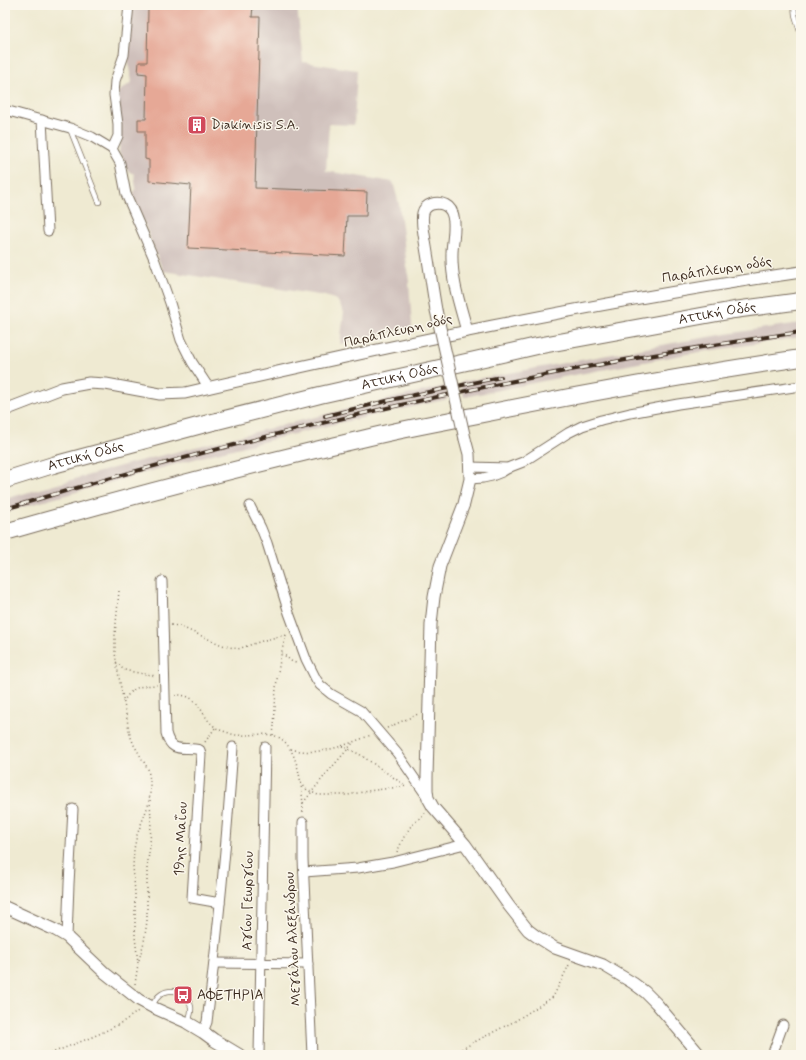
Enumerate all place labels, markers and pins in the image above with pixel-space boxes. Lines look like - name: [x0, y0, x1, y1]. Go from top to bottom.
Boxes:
- building icon: Diakinisis S.A.: [186, 114, 208, 136]
- place label: Diakinisis S.A.: [211, 116, 299, 134]
- bus stop icon: ΑΦΕΤΗΡΙΑ: [172, 984, 194, 1006]
- place label: ΑΦΕΤΗΡΙΑ: [197, 986, 264, 1004]

